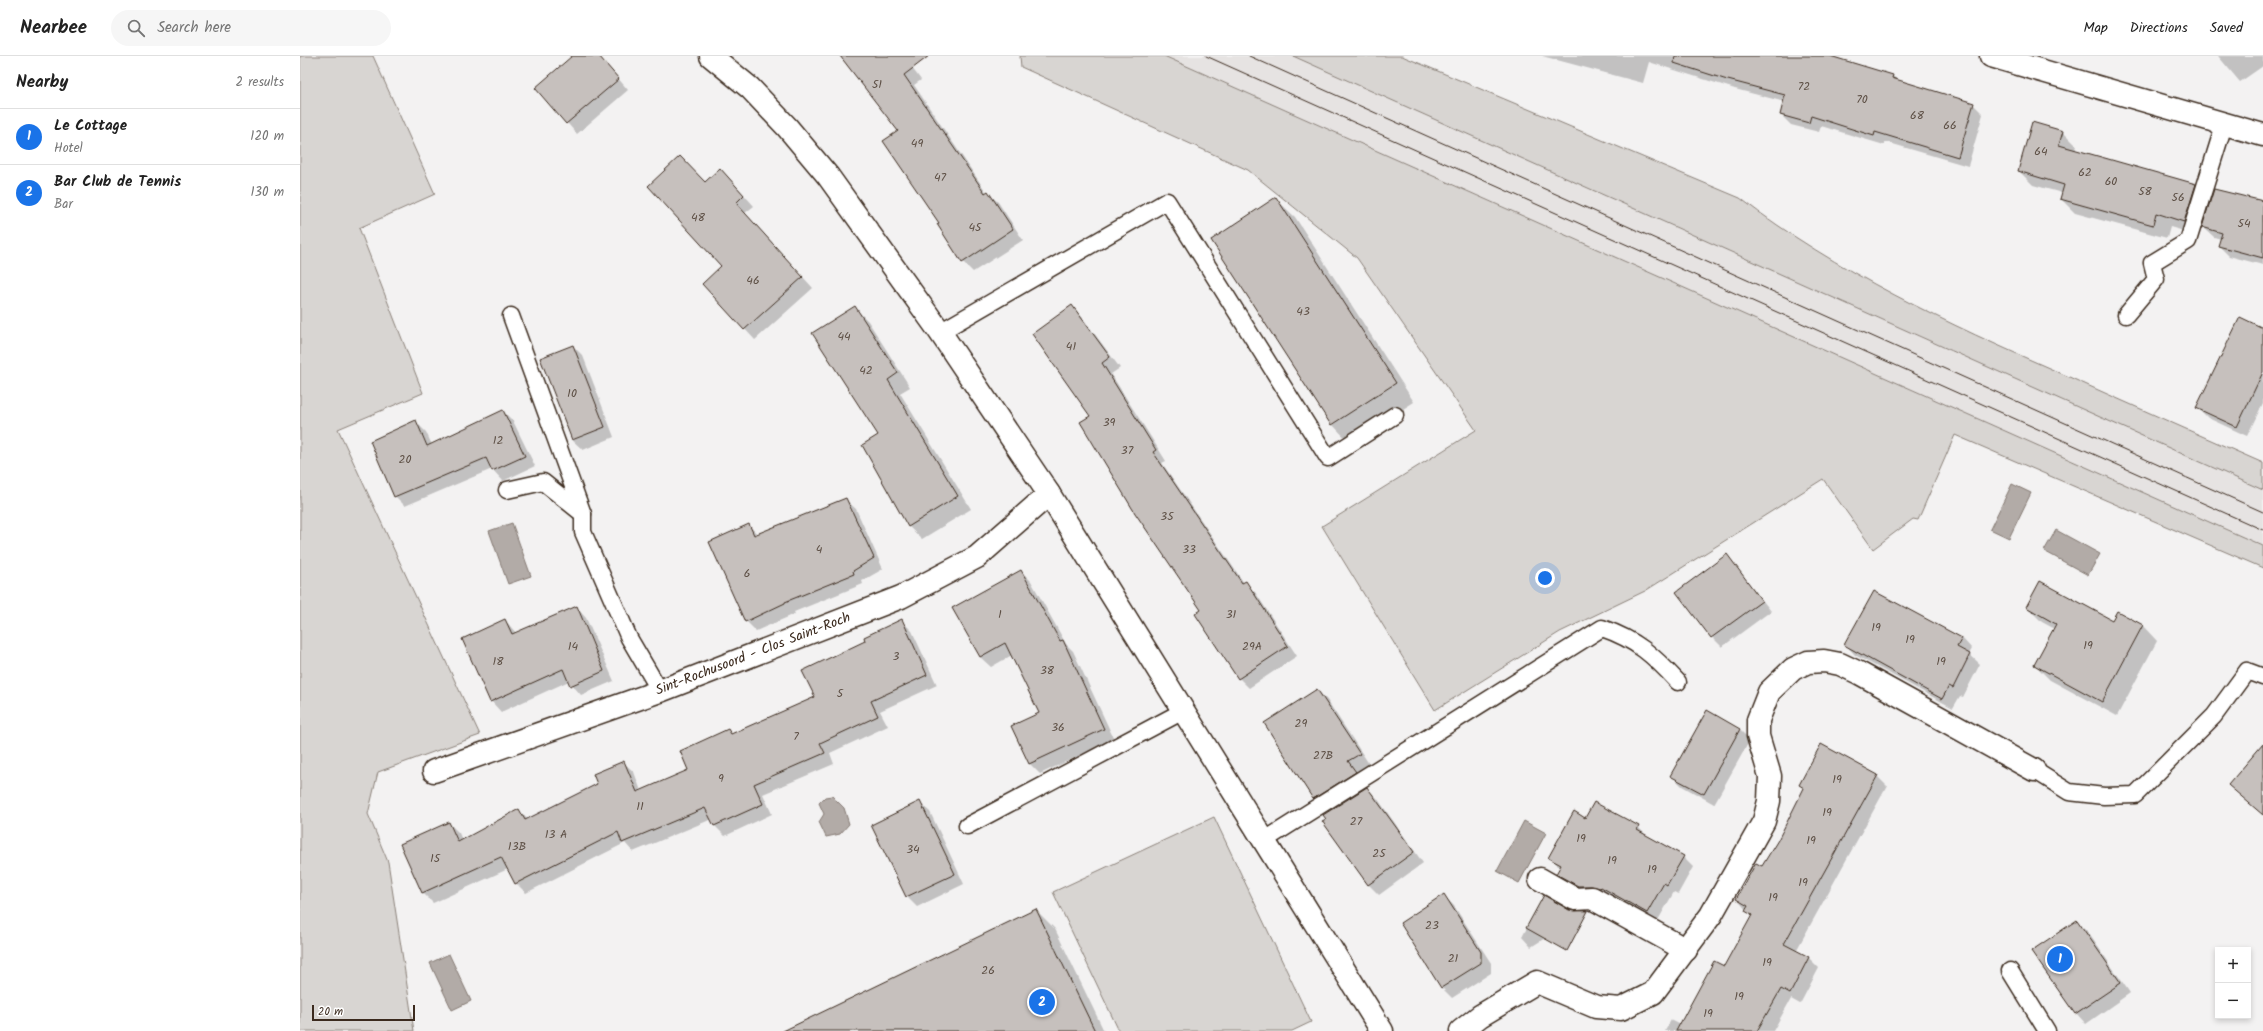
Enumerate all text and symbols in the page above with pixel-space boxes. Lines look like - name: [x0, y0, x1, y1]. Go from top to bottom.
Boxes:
- search box: [111, 10, 391, 46]
- text: Nearbee: [20, 13, 87, 43]
- text: Search here: [157, 16, 231, 40]
- icon: search: [125, 17, 147, 39]
- text: Map: [2083, 17, 2108, 39]
- text: Directions: [2130, 17, 2188, 39]
- text: Saved: [2210, 17, 2243, 39]
- text: Nearby: [16, 69, 68, 96]
- text: 2 results: [236, 72, 284, 93]
- house number: 51: [872, 75, 882, 94]
- house number: 72: [1798, 77, 1810, 96]
- house number: 70: [1856, 90, 1868, 109]
- house number: 68: [1910, 106, 1925, 125]
- text: Le Cottage: [54, 114, 127, 138]
- house number: 66: [1943, 116, 1957, 135]
- text: 1: [27, 126, 31, 147]
- text: 120 m: [250, 126, 284, 147]
- house number: 49: [911, 134, 923, 153]
- text: Hotel: [54, 138, 83, 159]
- house number: 64: [2034, 142, 2048, 161]
- house number: 62: [2078, 163, 2092, 182]
- house number: 47: [934, 168, 947, 187]
- text: Bar Club de Tennis: [54, 170, 181, 194]
- house number: 60: [2105, 172, 2117, 191]
- text: 2: [25, 182, 33, 203]
- text: 130 m: [250, 182, 284, 203]
- house number: 58: [2138, 182, 2153, 201]
- house number: 56: [2171, 188, 2185, 207]
- text: Bar: [54, 194, 73, 215]
- house number: 48: [691, 208, 706, 227]
- house number: 54: [2237, 214, 2251, 233]
- house number: 45: [968, 218, 983, 237]
- house number: 46: [746, 271, 760, 290]
- house number: 43: [1296, 302, 1310, 321]
- house number: 44: [837, 327, 851, 346]
- house number: 41: [1066, 337, 1076, 356]
- house number: 42: [859, 361, 873, 380]
- house number: 10: [567, 384, 577, 403]
- house number: 39: [1103, 413, 1115, 432]
- house number: 12: [493, 431, 503, 450]
- house number: 37: [1121, 441, 1134, 460]
- house number: 20: [399, 450, 411, 469]
- house number: 35: [1160, 507, 1175, 526]
- house number: 4: [816, 540, 823, 559]
- house number: 33: [1182, 540, 1196, 559]
- house number: 6: [744, 564, 750, 583]
- your location: [1535, 568, 1555, 588]
- house number: 1: [998, 605, 1002, 624]
- house number: 31: [1226, 605, 1237, 624]
- street label: Sint-Rochusoord - Clos Saint-Roch: [652, 607, 854, 701]
- house number: 19: [1871, 618, 1881, 637]
- house number: 19: [1905, 630, 1915, 649]
- house number: 19: [2083, 636, 2093, 655]
- house number: 14: [568, 637, 579, 656]
- house number: 29A: [1242, 637, 1262, 656]
- house number: 3: [893, 647, 900, 666]
- house number: 18: [493, 652, 504, 671]
- house number: 19: [1936, 652, 1946, 671]
- house number: 38: [1040, 661, 1055, 680]
- house number: 5: [837, 684, 845, 703]
- house number: 29: [1295, 714, 1308, 733]
- house number: 36: [1051, 718, 1065, 737]
- house number: 7: [793, 727, 799, 746]
- house number: 27B: [1313, 746, 1333, 765]
- house number: 9: [718, 769, 724, 788]
- house number: 19: [1832, 770, 1842, 789]
- house number: 11: [636, 797, 644, 816]
- house number: 19: [1822, 803, 1832, 822]
- house number: 27: [1350, 812, 1363, 831]
- house number: 13 A: [545, 825, 567, 844]
- house number: 19: [1576, 829, 1586, 848]
- house number: 19: [1806, 831, 1816, 850]
- house number: 13B: [508, 837, 526, 856]
- house number: 34: [906, 840, 920, 859]
- house number: 25: [1372, 844, 1387, 863]
- house number: 15: [430, 849, 442, 868]
- house number: 19: [1607, 851, 1617, 870]
- house number: 19: [1647, 860, 1657, 879]
- house number: 19: [1798, 873, 1808, 892]
- house number: 19: [1768, 888, 1778, 907]
- house number: 23: [1425, 916, 1439, 935]
- pin: 1: [2047, 944, 2073, 974]
- map controls: [2215, 947, 2251, 1019]
- button: +: [2215, 947, 2251, 983]
- house number: 21: [1448, 949, 1459, 968]
- house number: 19: [1762, 953, 1772, 972]
- house number: 26: [981, 961, 995, 980]
- button: −: [2215, 983, 2251, 1019]
- pin: 2: [1029, 987, 1055, 1017]
- house number: 19: [1734, 987, 1744, 1006]
- scale bar: [312, 1003, 415, 1022]
- text: 20 m: [318, 1003, 343, 1021]
- house number: 19: [1703, 1004, 1713, 1023]

